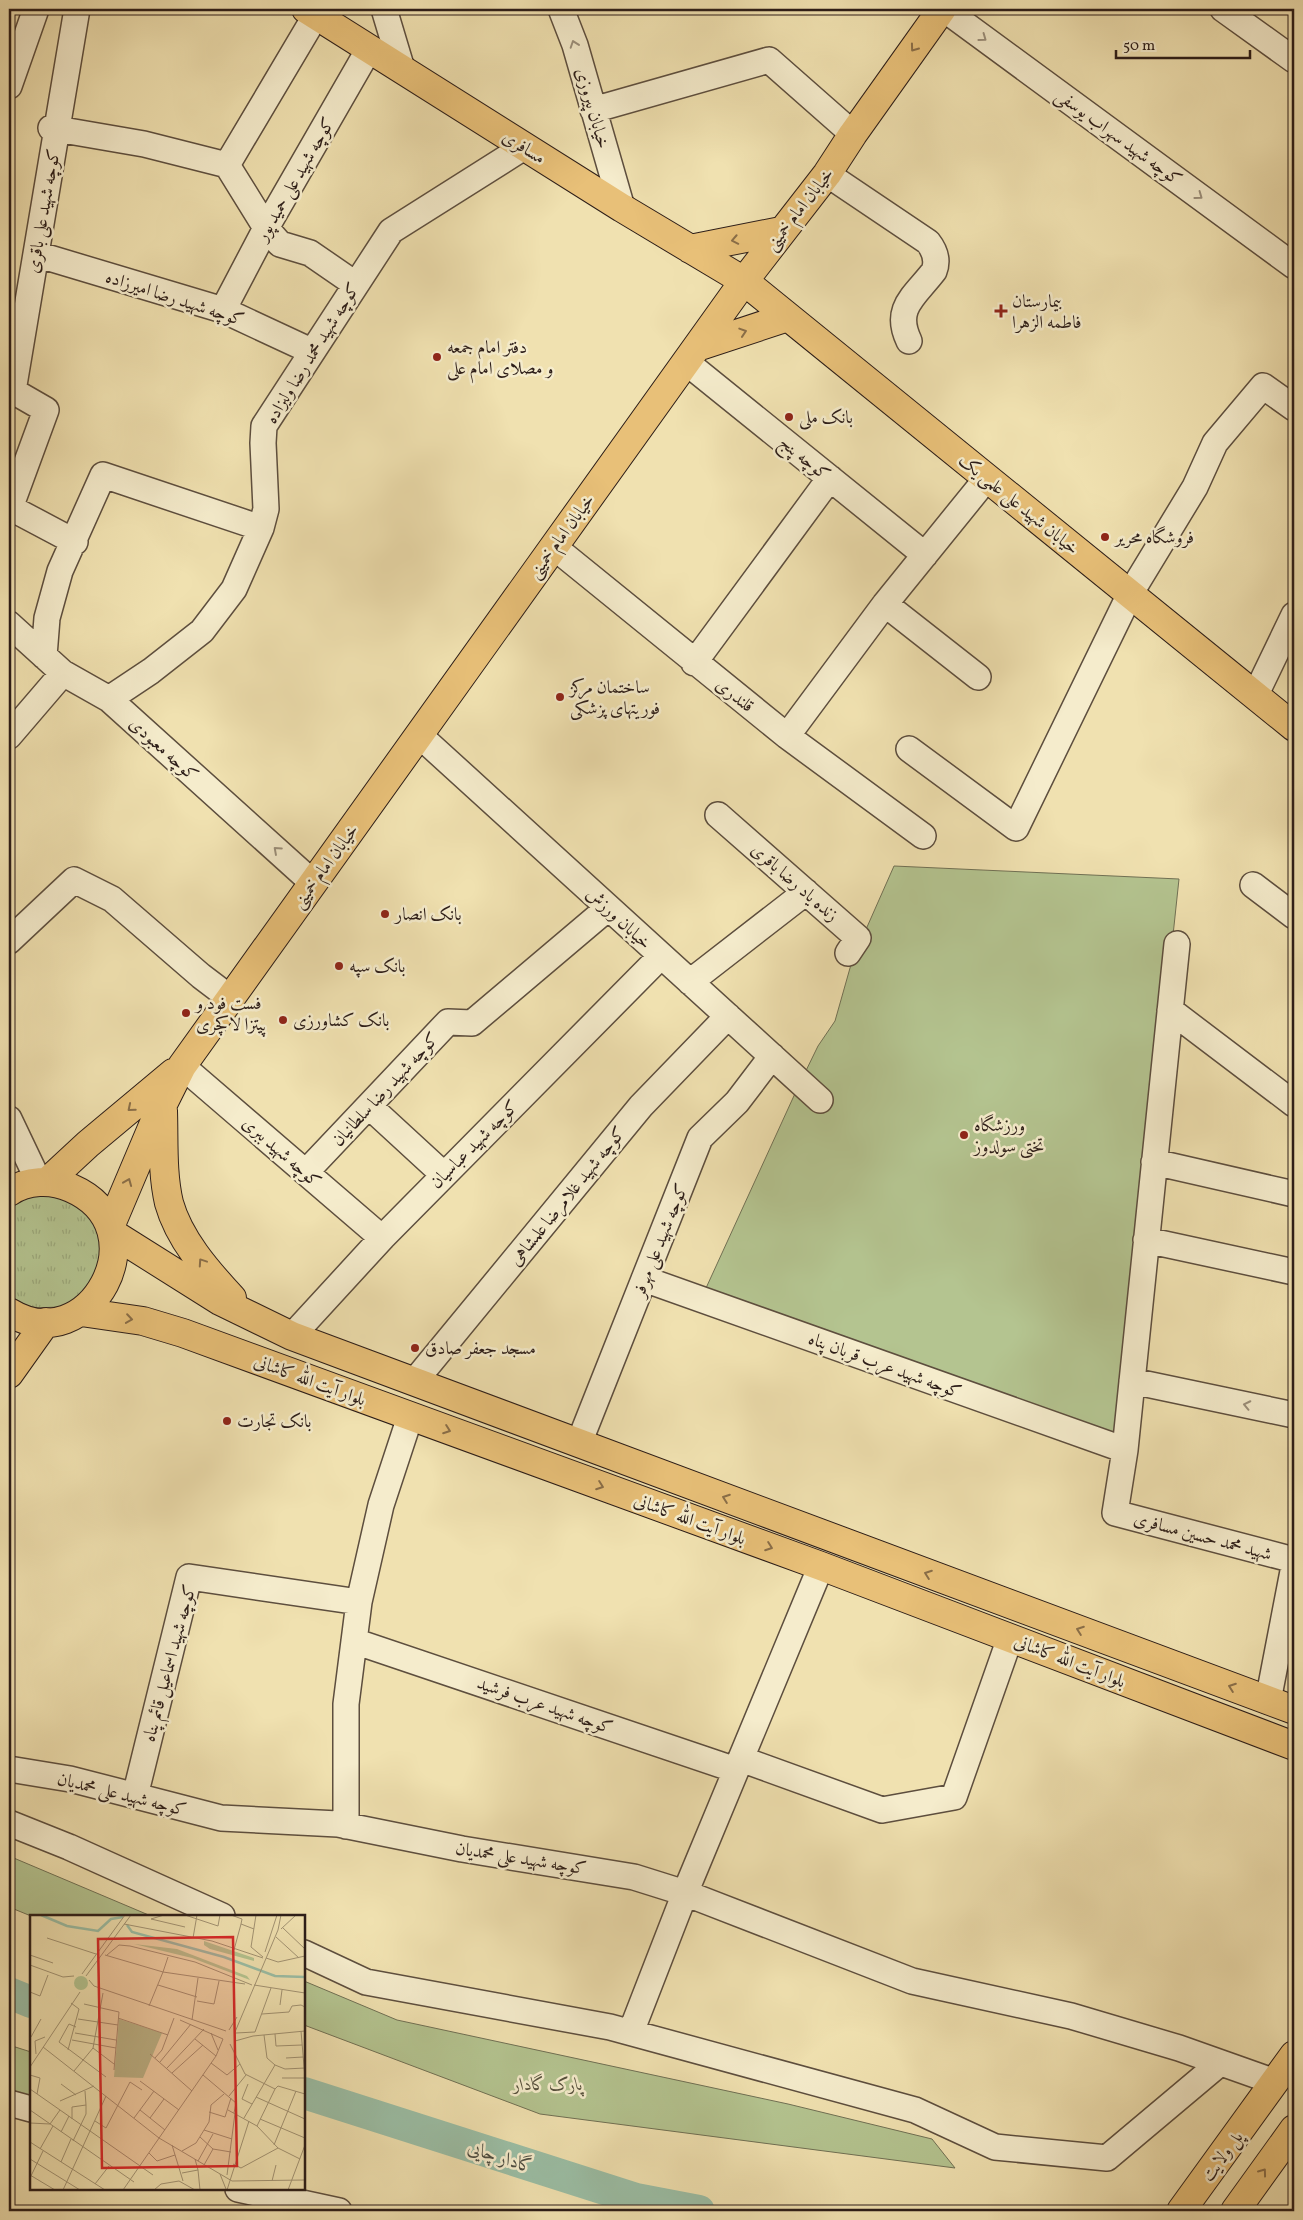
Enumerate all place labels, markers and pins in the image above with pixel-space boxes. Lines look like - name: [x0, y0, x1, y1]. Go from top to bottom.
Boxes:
- place label: بیمارستان فاطمه الزهرا: [1012, 290, 1082, 336]
- marker: بیمارستان فاطمه الزهرا: [994, 304, 1008, 318]
- place label: دفتر امام جمعه و مصلای امام علی: [447, 336, 553, 384]
- marker: دفتر امام جمعه و مصلای امام علی: [431, 351, 443, 363]
- place label: بانک ملی: [799, 406, 853, 431]
- marker: بانک ملی: [783, 411, 795, 423]
- place label: فروشگاه محریر: [1113, 525, 1194, 551]
- marker: فروشگاه محریر: [1099, 531, 1111, 543]
- place label: ساختمان مرکز فوریتهای پزشکی: [568, 676, 660, 722]
- marker: ساختمان مرکز فوریتهای پزشکی: [554, 691, 566, 703]
- place label: بانک انصار: [393, 903, 462, 928]
- marker: بانک انصار: [379, 908, 391, 920]
- place label: بانک سپه: [349, 955, 405, 980]
- marker: بانک سپه: [333, 960, 345, 972]
- place label: فست فود و پیتزا لاکچری: [194, 992, 267, 1038]
- marker: فست فود و پیتزا لاکچری: [180, 1007, 192, 1019]
- place label: بانک کشاورزی: [293, 1009, 389, 1034]
- marker: بانک کشاورزی: [277, 1014, 289, 1026]
- place label: ورزشگاه تختی سولدوز: [972, 1113, 1044, 1160]
- marker: ورزشگاه تختی سولدوز: [958, 1129, 970, 1141]
- place label: مسجد جعفر صادق: [425, 1337, 536, 1362]
- marker: مسجد جعفر صادق: [409, 1342, 421, 1354]
- place label: بانک تجارت: [237, 1410, 311, 1435]
- marker: بانک تجارت: [221, 1415, 233, 1427]

